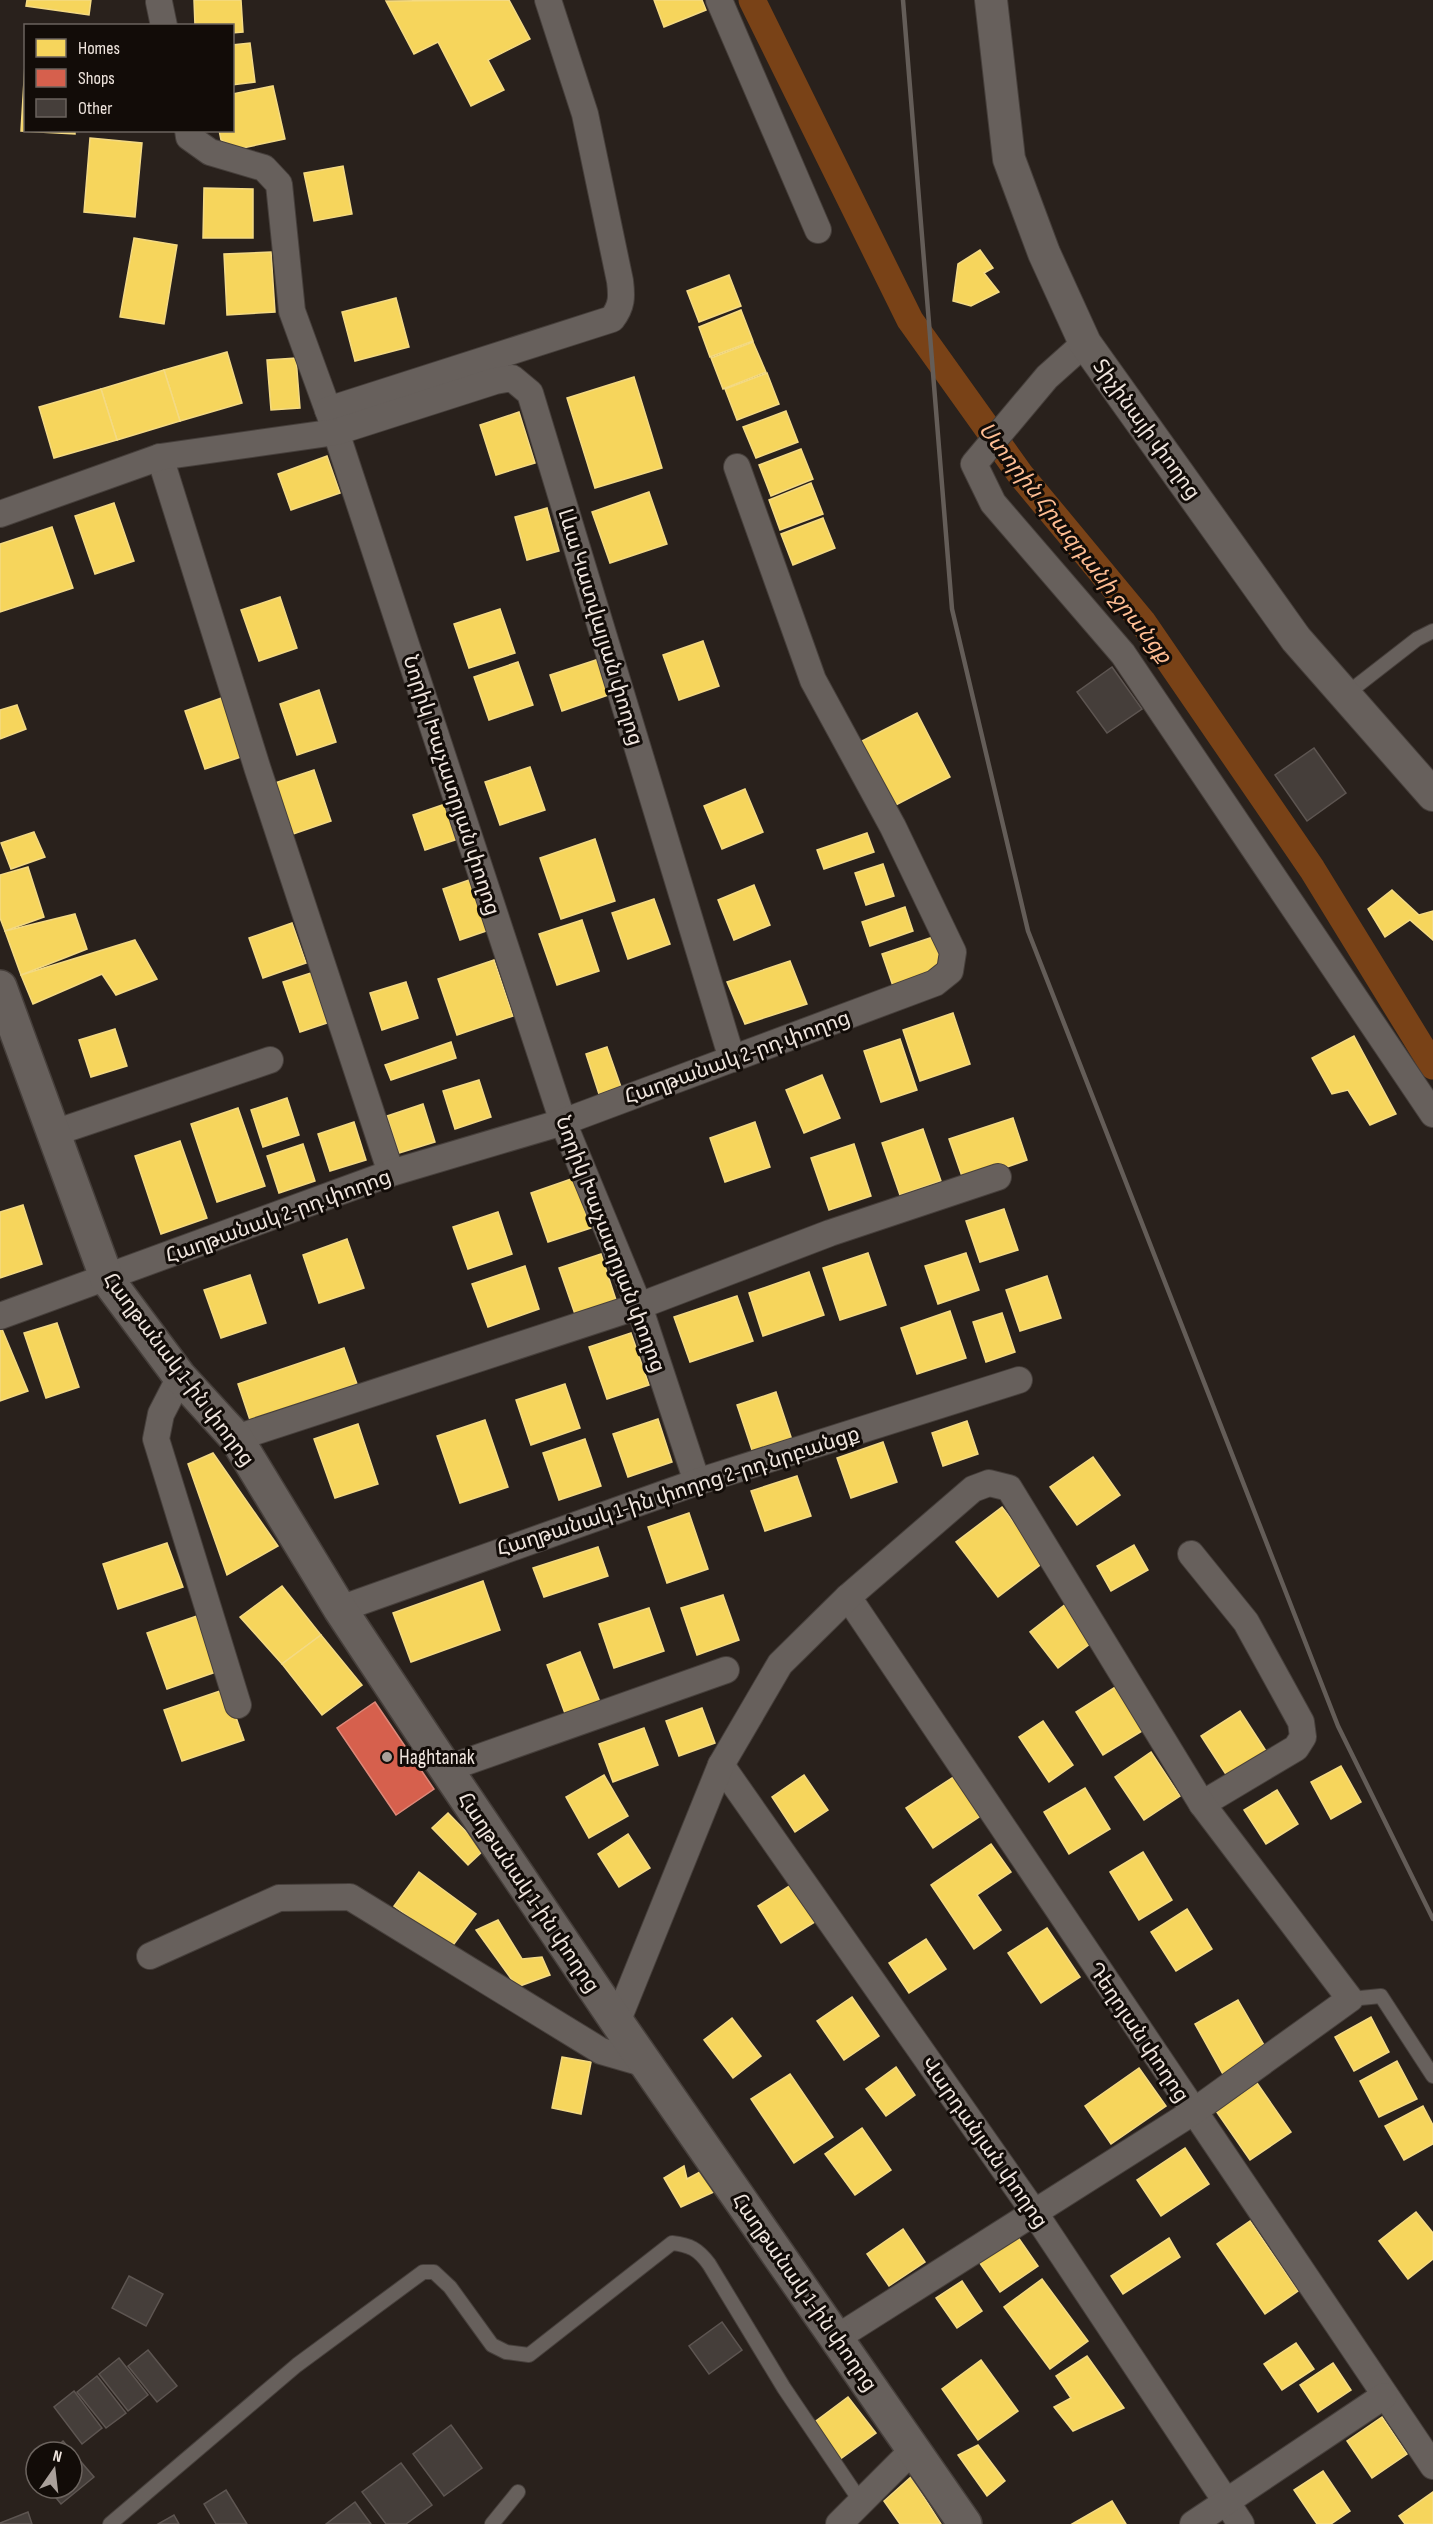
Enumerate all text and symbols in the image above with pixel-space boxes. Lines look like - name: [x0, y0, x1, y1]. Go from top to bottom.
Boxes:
- legend: [24, 24, 234, 132]
- text: Homes: [78, 38, 120, 59]
- text: Shops: [78, 68, 115, 89]
- text: Other: [78, 98, 112, 119]
- street label: Տիչինայի փողոց: [1087, 354, 1206, 504]
- water label: Ստորին Հրազդանի ջրանցք: [972, 417, 1178, 670]
- street label: Լևա Կատվալյան փողոց: [553, 506, 648, 749]
- street label: Նորիկ Խաչատրյան փողոց: [398, 652, 506, 919]
- street label: Հաղթանակ 2-րդ փողոց: [621, 1005, 853, 1110]
- street label: Նորիկ Խաչատրյան փողոց: [550, 1113, 671, 1376]
- street label: Հաղթանակ 2-րդ փողոց: [162, 1164, 394, 1269]
- street label: Հաղթանակ 1-ին փողոց: [98, 1267, 260, 1471]
- street label: Հաղթանակ 1-ին փողոց 2-րդ նրբանցք: [494, 1421, 863, 1562]
- place label: Haghtanak: [399, 1745, 475, 1770]
- marker: Haghtanak: [380, 1750, 394, 1764]
- street label: Հաղթանակ 1-ին փողոց: [452, 1787, 605, 1997]
- street label: Դեղոյան փողոց: [1083, 1958, 1195, 2107]
- street label: Վարդանյան փողոց: [916, 2052, 1053, 2233]
- street label: Հաղթանակ 1-ին փողոց: [727, 2188, 883, 2396]
- north arrow: [24, 2440, 84, 2500]
- text: N: [51, 2447, 64, 2467]

